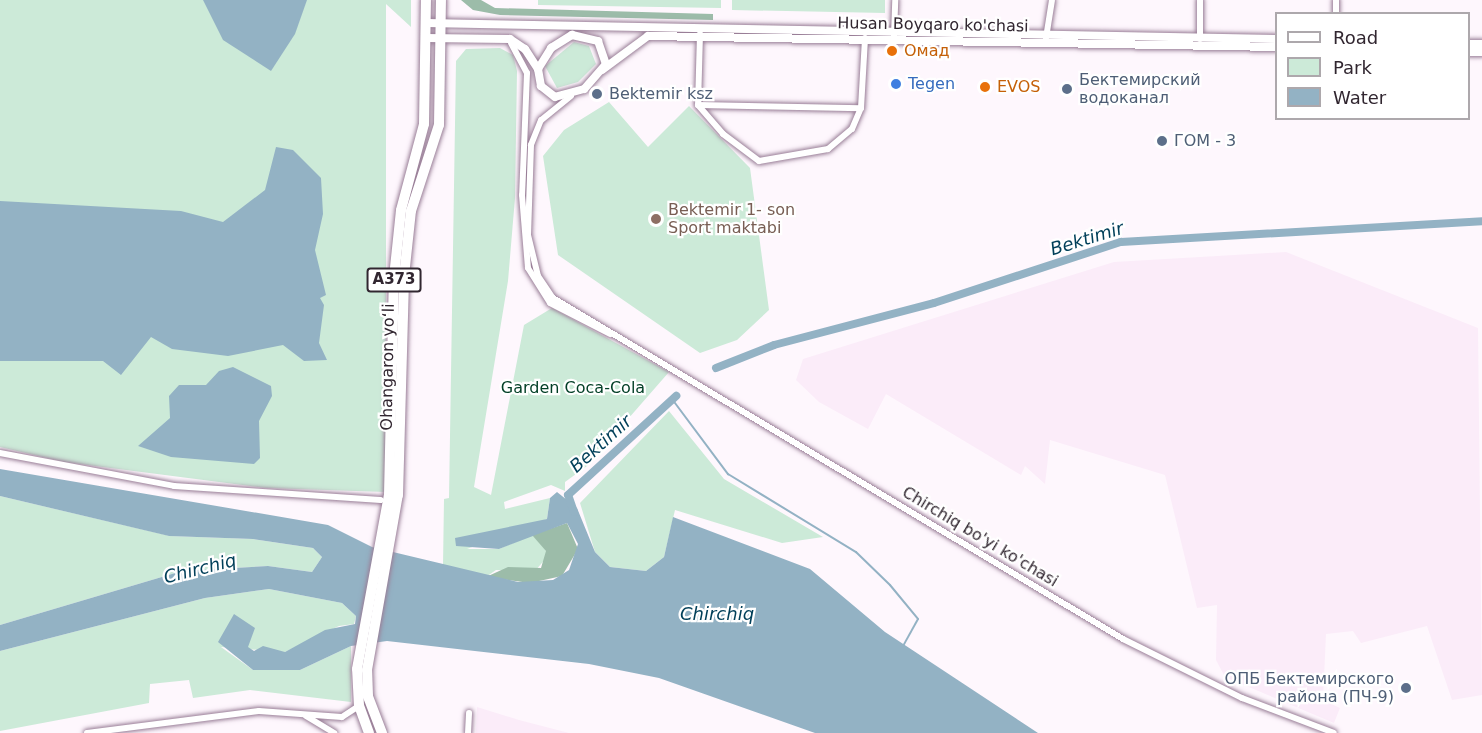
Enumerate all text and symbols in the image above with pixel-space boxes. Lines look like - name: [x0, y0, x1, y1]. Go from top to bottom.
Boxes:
- legend: [1275, 12, 1470, 120]
- street label: Husan Boyqaro ko'chasi: [837, 14, 1029, 36]
- text: Road: [1333, 27, 1378, 48]
- place label: Омад: [904, 41, 950, 61]
- marker: Омад: [885, 44, 899, 58]
- text: Park: [1333, 57, 1372, 78]
- place label: Бектемирский водоканал: [1079, 70, 1201, 108]
- place label: Tegen: [908, 74, 955, 94]
- marker: Tegen: [889, 77, 903, 91]
- place label: EVOS: [997, 77, 1041, 97]
- marker: EVOS: [978, 80, 992, 94]
- marker: Бектемирский водоканал: [1060, 82, 1074, 96]
- place label: Bektemir ksz: [609, 84, 713, 104]
- marker: Bektemir ksz: [590, 87, 604, 101]
- text: Water: [1333, 87, 1386, 108]
- place label: ГОМ - 3: [1174, 131, 1236, 151]
- marker: ГОМ - 3: [1155, 134, 1169, 148]
- place label: Bektemir 1- son Sport maktabi: [668, 200, 795, 238]
- marker: Bektemir 1- son Sport maktabi: [649, 212, 663, 226]
- water label: Bektimir: [1048, 218, 1126, 260]
- road number: A373: [366, 268, 422, 292]
- street label: Ohangaron yoʻli: [377, 303, 399, 431]
- park label: Garden Coca-Cola: [501, 378, 645, 398]
- water label: Bektimir: [566, 411, 636, 477]
- street label: Chirchiq bo'yi ko'chasi: [899, 483, 1061, 591]
- water label: Chirchiq: [161, 550, 239, 588]
- water label: Chirchiq: [680, 603, 754, 625]
- place label: ОПБ Бектемирского района (ПЧ-9): [1225, 669, 1394, 707]
- marker: ОПБ Бектемирского района (ПЧ-9): [1399, 681, 1413, 695]

